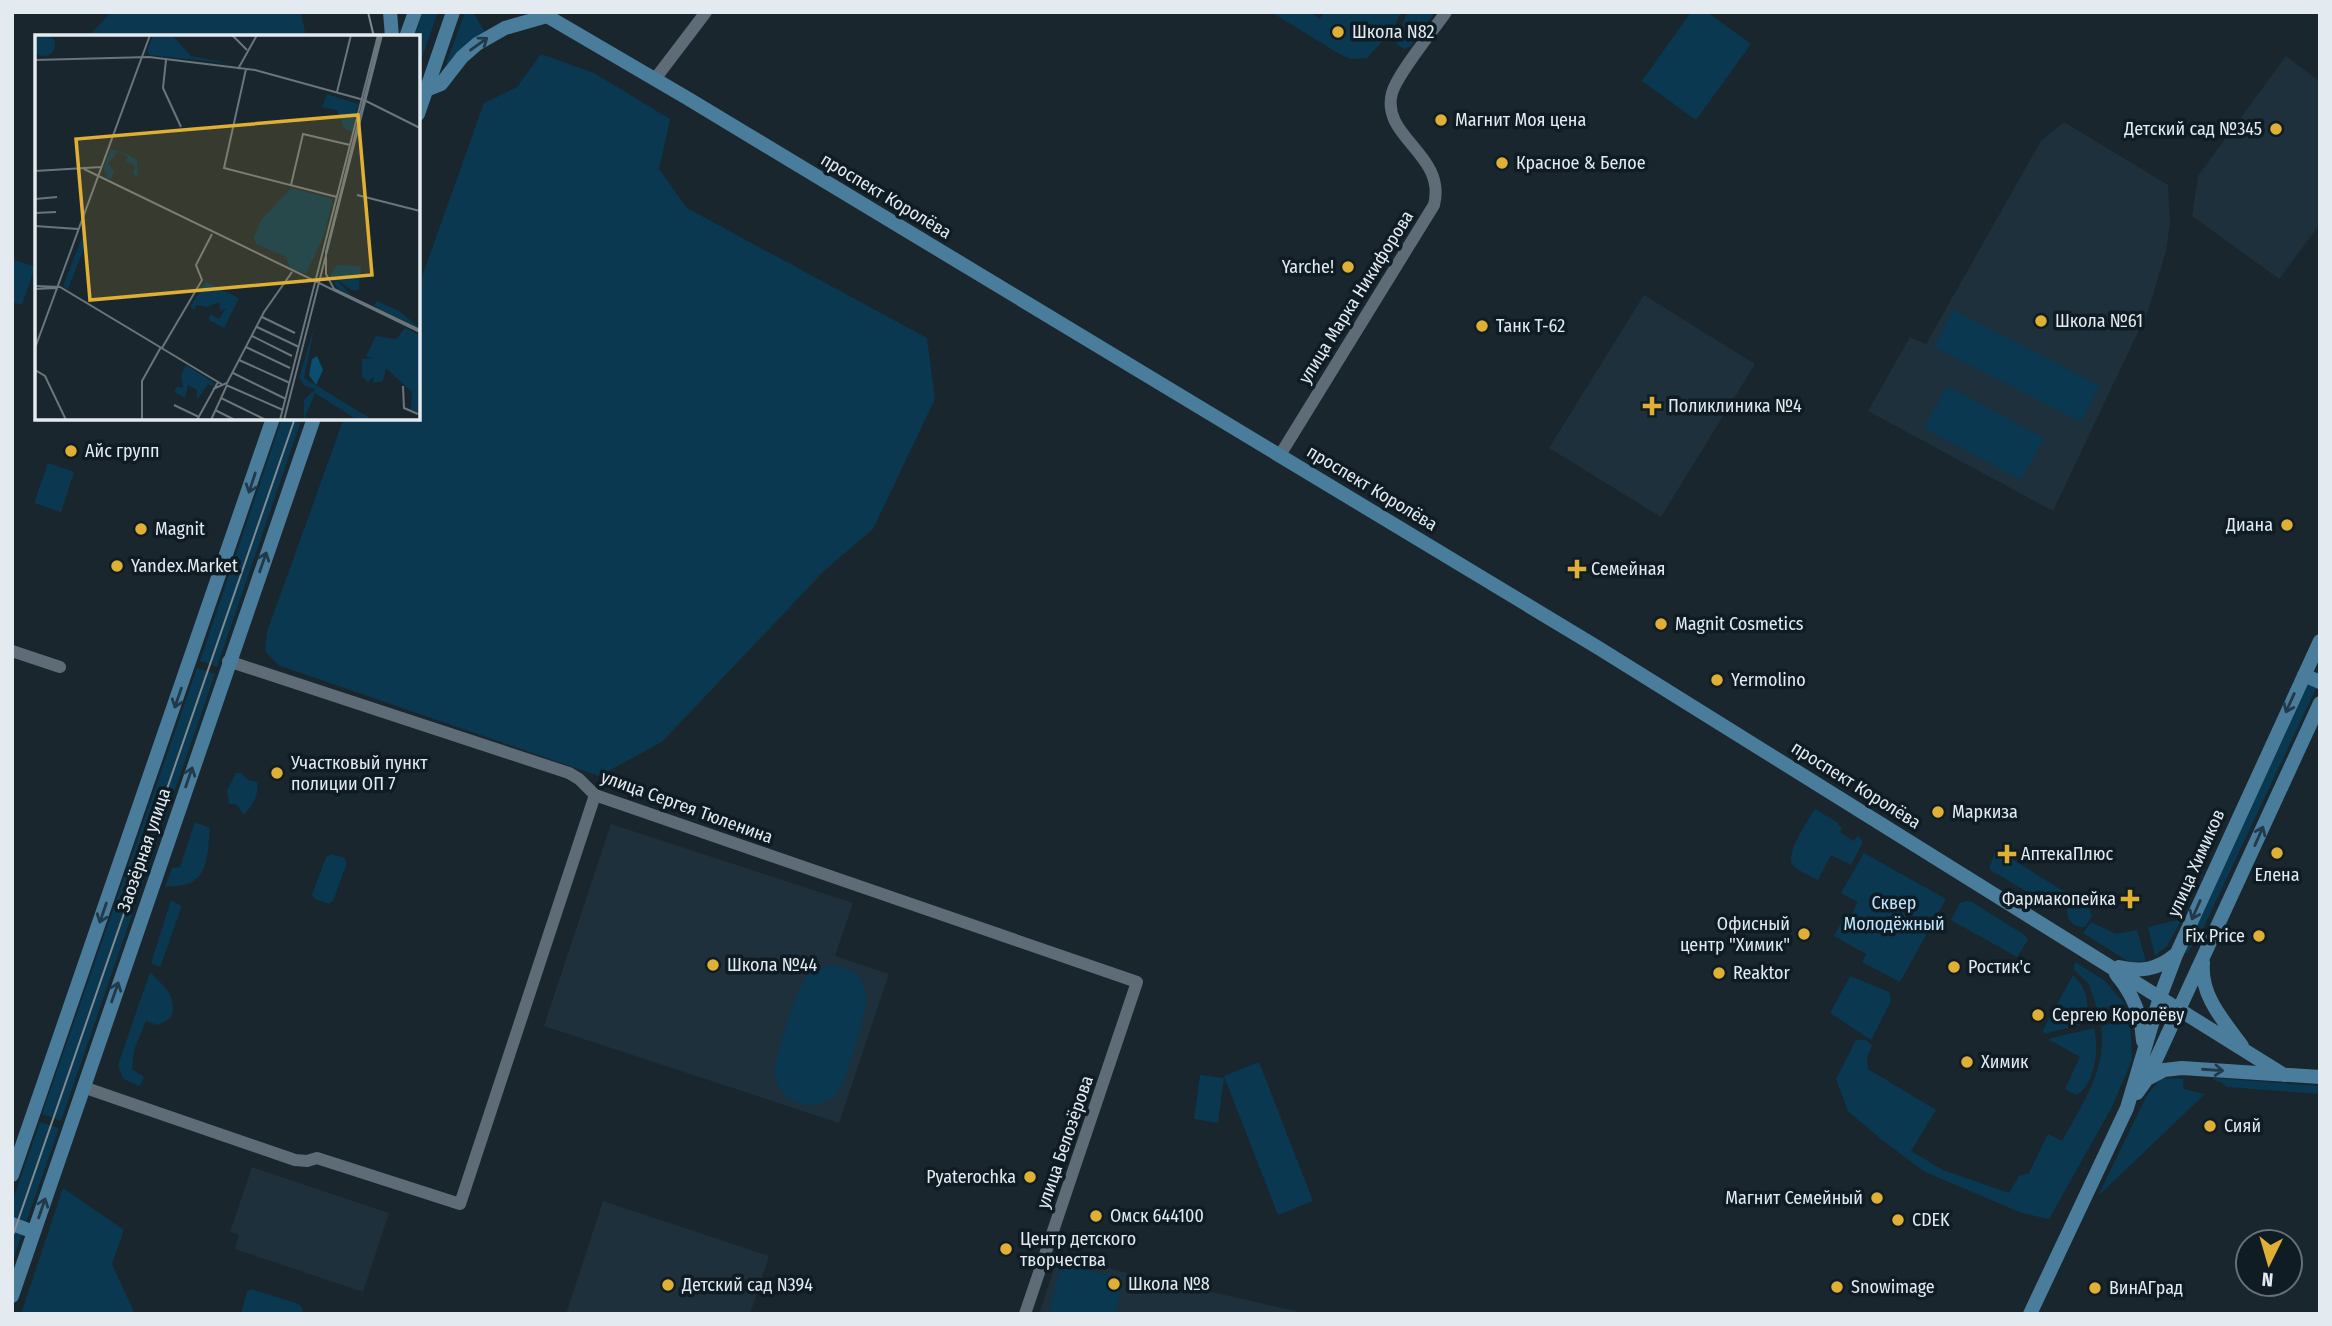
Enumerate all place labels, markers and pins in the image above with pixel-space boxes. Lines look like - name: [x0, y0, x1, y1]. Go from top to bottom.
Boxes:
- place label: Школа N82: [1352, 21, 1435, 43]
- marker: Школа N82: [1330, 24, 1346, 40]
- place label: Магнит Моя цена: [1455, 109, 1586, 131]
- marker: Магнит Моя цена: [1433, 112, 1449, 128]
- place label: Детский сад №345: [2123, 118, 2262, 140]
- marker: Детский сад №345: [2268, 121, 2284, 137]
- place label: Красное & Белое: [1516, 152, 1646, 174]
- marker: Красное & Белое: [1494, 155, 1510, 171]
- place label: Yarche!: [1282, 256, 1334, 278]
- marker: Yarche!: [1340, 259, 1356, 275]
- place label: Школа №61: [2055, 310, 2143, 332]
- marker: Школа №61: [2033, 313, 2049, 329]
- place label: Танк Т-62: [1496, 315, 1565, 337]
- marker: Танк Т-62: [1474, 318, 1490, 334]
- place label: Поликлиника №4: [1668, 395, 1802, 417]
- marker: Поликлиника №4: [1642, 396, 1662, 416]
- place label: Айс групп: [85, 440, 160, 462]
- marker: Айс групп: [63, 443, 79, 459]
- place label: Диана: [2225, 514, 2273, 536]
- marker: Диана: [2279, 517, 2295, 533]
- place label: Magnit: [155, 518, 205, 540]
- marker: Magnit: [133, 521, 149, 537]
- place label: Yandex.Market: [131, 555, 238, 577]
- marker: Yandex.Market: [109, 558, 125, 574]
- place label: Семейная: [1591, 558, 1666, 580]
- marker: Семейная: [1569, 561, 1585, 577]
- place label: Magnit Cosmetics: [1675, 613, 1804, 635]
- marker: Magnit Cosmetics: [1653, 616, 1669, 632]
- place label: Yermolino: [1731, 669, 1806, 691]
- marker: Yermolino: [1709, 672, 1725, 688]
- place label: Участковый пункт полиции ОП 7: [290, 752, 428, 795]
- marker: Участковый пункт полиции ОП 7: [269, 765, 285, 781]
- place label: Маркиза: [1952, 801, 2018, 823]
- marker: Маркиза: [1930, 804, 1946, 820]
- place label: АптекаПлюс: [2021, 843, 2114, 865]
- marker: Елена: [2269, 845, 2285, 861]
- marker: АптекаПлюс: [1999, 846, 2015, 862]
- place label: Елена: [2255, 864, 2300, 886]
- place label: Фармакопейка: [2002, 888, 2116, 910]
- marker: Фармакопейка: [2122, 891, 2138, 907]
- place label: Офисный центр "Химик": [1680, 913, 1790, 956]
- place label: Fix Price: [2185, 925, 2245, 947]
- marker: Офисный центр "Химик": [1796, 926, 1812, 942]
- marker: Fix Price: [2251, 928, 2267, 944]
- place label: Школа №44: [727, 954, 818, 976]
- place label: Ростик'с: [1968, 956, 2031, 978]
- marker: Школа №44: [705, 957, 721, 973]
- marker: Ростик'с: [1946, 959, 1962, 975]
- place label: Reaktor: [1733, 962, 1791, 984]
- marker: Reaktor: [1711, 965, 1727, 981]
- place label: Сергею Королёву: [2052, 1004, 2184, 1026]
- marker: Сергею Королёву: [2030, 1007, 2046, 1023]
- place label: Химик: [1981, 1051, 2029, 1073]
- marker: Химик: [1959, 1054, 1975, 1070]
- place label: Сияй: [2224, 1115, 2261, 1137]
- marker: Сияй: [2202, 1118, 2218, 1134]
- place label: Pyaterochka: [926, 1166, 1016, 1188]
- marker: Pyaterochka: [1022, 1169, 1038, 1185]
- place label: Магнит Семейный: [1725, 1187, 1863, 1209]
- marker: Магнит Семейный: [1869, 1190, 1885, 1206]
- place label: Омск 644100: [1110, 1205, 1204, 1227]
- marker: Омск 644100: [1088, 1208, 1104, 1224]
- place label: CDEK: [1912, 1209, 1950, 1231]
- marker: CDEK: [1890, 1212, 1906, 1228]
- place label: Центр детского творчества: [1020, 1228, 1136, 1271]
- marker: Центр детского творчества: [998, 1241, 1014, 1257]
- place label: Школа №8: [1128, 1273, 1210, 1295]
- place label: Детский сад N394: [681, 1274, 813, 1296]
- marker: Школа №8: [1106, 1276, 1122, 1292]
- place label: Snowimage: [1851, 1276, 1935, 1298]
- marker: Детский сад N394: [660, 1277, 676, 1293]
- place label: ВинАГрад: [2109, 1277, 2183, 1299]
- marker: Snowimage: [1829, 1279, 1845, 1295]
- marker: ВинАГрад: [2087, 1280, 2103, 1296]

